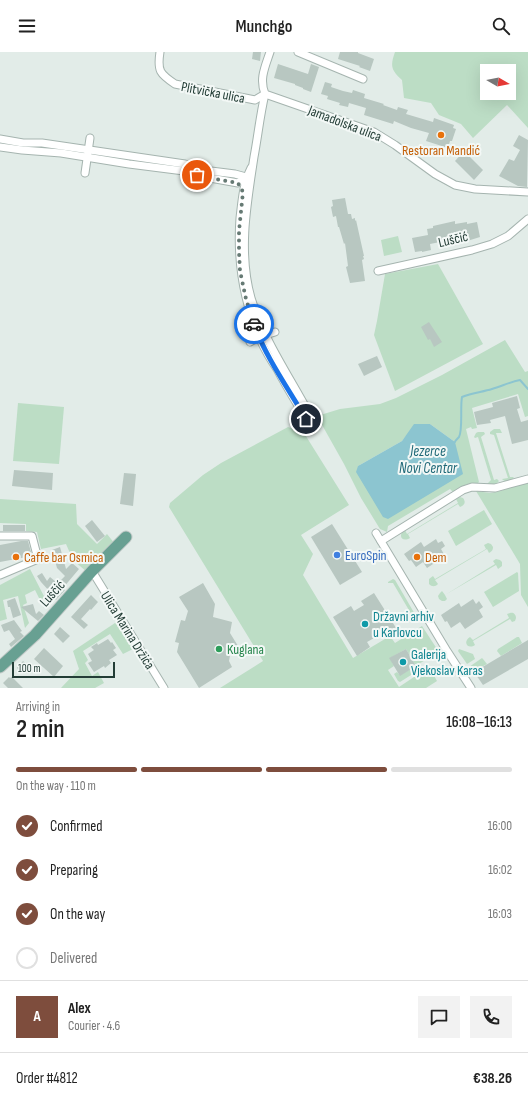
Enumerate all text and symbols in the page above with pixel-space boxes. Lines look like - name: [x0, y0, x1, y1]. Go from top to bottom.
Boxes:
- icon: menu: [16, 15, 38, 37]
- icon: search: [490, 15, 512, 37]
- text: Munchgo: [235, 16, 293, 37]
- north arrow: [480, 64, 516, 100]
- map controls: [480, 64, 516, 100]
- street label: Plitvička ulica: [180, 78, 246, 107]
- street label: Jamadolska ulica: [305, 101, 384, 145]
- marker: Restoran Mandić: [436, 130, 446, 140]
- place label: Restoran Mandić: [402, 142, 480, 159]
- pin: [180, 158, 214, 192]
- icon: bag: [186, 164, 208, 186]
- street label: Luščić: [437, 228, 470, 251]
- courier: [234, 304, 274, 344]
- icon: car: [243, 313, 265, 335]
- pin: [289, 402, 323, 436]
- icon: home: [295, 408, 317, 430]
- water label: Jezerce Novi Centar: [399, 442, 458, 478]
- place label: EuroSpin: [345, 547, 387, 564]
- place label: Caffe bar Osmica: [24, 549, 103, 566]
- place label: Dem: [425, 549, 447, 566]
- marker: EuroSpin: [332, 550, 342, 560]
- marker: Caffe bar Osmica: [11, 552, 21, 562]
- marker: Dem: [412, 552, 422, 562]
- street label: Luščić: [36, 577, 69, 610]
- street label: Ulica Marina Držića: [97, 588, 158, 672]
- place label: Državni arhiv u Karlovcu: [373, 608, 434, 641]
- marker: Državni arhiv u Karlovcu: [360, 619, 370, 629]
- place label: Kuglana: [227, 641, 264, 658]
- marker: Kuglana: [214, 644, 224, 654]
- place label: Galerija Vjekoslav Karas: [411, 646, 483, 679]
- marker: Galerija Vjekoslav Karas: [398, 657, 408, 667]
- scale bar: [12, 660, 115, 679]
- text: 100 m: [18, 662, 40, 675]
- text: Arriving in: [16, 699, 60, 715]
- text: 16:08–16:13: [446, 713, 512, 732]
- text: 2 min: [16, 714, 65, 745]
- text: On the way · 110 m: [16, 778, 96, 794]
- icon: check: [16, 815, 38, 837]
- text: Confirmed: [50, 817, 103, 836]
- text: 16:00: [488, 818, 512, 834]
- icon: check: [16, 859, 38, 881]
- text: Preparing: [50, 861, 98, 880]
- text: 16:02: [488, 862, 512, 878]
- icon: check: [16, 903, 38, 925]
- text: On the way: [50, 905, 105, 924]
- text: 16:03: [488, 906, 512, 922]
- text: Delivered: [50, 949, 97, 968]
- button: chat: [418, 996, 460, 1038]
- button: phone: [470, 996, 512, 1038]
- text: Alex: [68, 999, 91, 1018]
- text: A: [33, 1007, 41, 1026]
- text: Courier · 4.6: [68, 1018, 120, 1034]
- text: Order #4812: [16, 1069, 78, 1088]
- text: €38.26: [473, 1069, 512, 1088]

